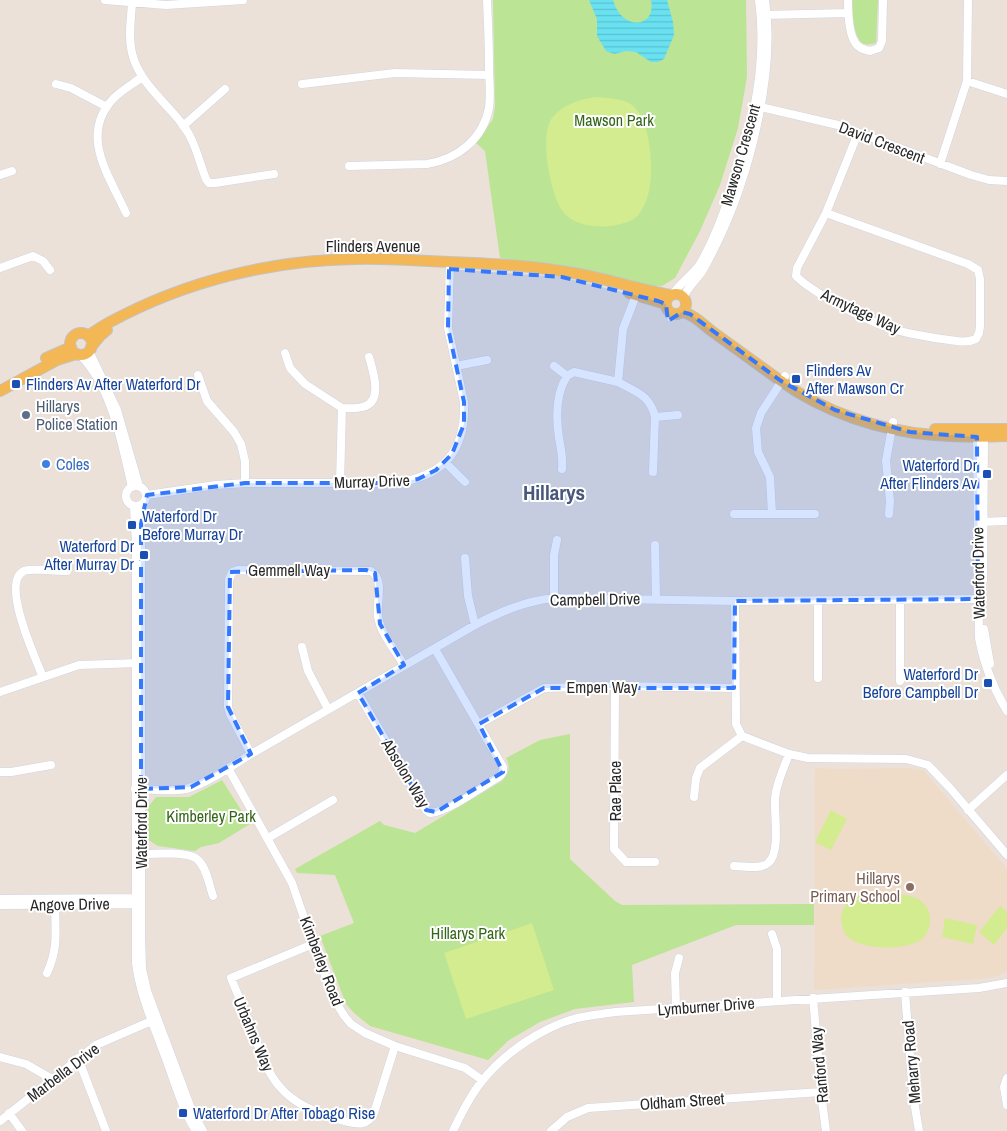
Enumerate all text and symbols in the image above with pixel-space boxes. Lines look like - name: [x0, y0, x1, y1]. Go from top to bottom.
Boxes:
- street label: Mawson Crescent: [715, 101, 765, 208]
- park label: Mawson Park: [574, 109, 654, 131]
- street label: David Crescent: [836, 116, 928, 169]
- street label: Flinders Avenue: [326, 235, 420, 257]
- street label: Armytage Way: [817, 283, 905, 339]
- place label: Flinders Av After Mawson Cr: [805, 359, 904, 399]
- place label: Flinders Av After Waterford Dr: [26, 373, 201, 395]
- marker: Flinders Av After Mawson Cr: [790, 373, 802, 385]
- marker: Flinders Av After Waterford Dr: [10, 378, 22, 390]
- place label: Hillarys Police Station: [36, 395, 118, 435]
- marker: Hillarys Police Station: [20, 409, 32, 421]
- place label: Coles: [56, 453, 90, 475]
- place label: Waterford Dr After Flinders Av: [879, 454, 978, 494]
- marker: Coles: [40, 458, 52, 470]
- marker: Waterford Dr After Flinders Av: [981, 468, 993, 480]
- street label: Murray Drive: [334, 469, 410, 493]
- district label: Hillarys: [523, 478, 585, 507]
- place label: Waterford Dr Before Murray Dr: [142, 505, 243, 545]
- marker: Waterford Dr Before Murray Dr: [126, 519, 138, 531]
- street label: Waterford Drive: [966, 527, 990, 619]
- place label: Waterford Dr After Murray Dr: [43, 535, 135, 575]
- marker: Waterford Dr After Murray Dr: [138, 549, 150, 561]
- street label: Gemmell Way: [248, 559, 330, 581]
- street label: Campbell Drive: [550, 587, 640, 611]
- place label: Waterford Dr Before Campbell Dr: [863, 663, 979, 703]
- street label: Empen Way: [567, 676, 638, 698]
- marker: Waterford Dr Before Campbell Dr: [982, 677, 994, 689]
- street label: Absolon Way: [376, 734, 435, 812]
- street label: Rae Place: [604, 761, 626, 821]
- street label: Waterford Drive: [130, 777, 152, 869]
- park label: Kimberley Park: [166, 805, 256, 827]
- place label: Hillarys Primary School: [810, 867, 900, 907]
- marker: Hillarys Primary School: [904, 881, 916, 893]
- street label: Angove Drive: [29, 892, 110, 916]
- street label: Kimberley Road: [295, 913, 349, 1009]
- park label: Hillarys Park: [431, 922, 506, 944]
- street label: Lymburner Drive: [657, 992, 755, 1020]
- street label: Urbahns Way: [228, 993, 280, 1075]
- street label: Meharry Road: [896, 1020, 926, 1104]
- street label: Ranford Way: [805, 1026, 833, 1104]
- street label: Marbella Drive: [22, 1038, 104, 1106]
- street label: Oldham Street: [639, 1087, 725, 1115]
- place label: Waterford Dr After Tobago Rise: [193, 1102, 375, 1124]
- marker: Waterford Dr After Tobago Rise: [177, 1107, 189, 1119]

